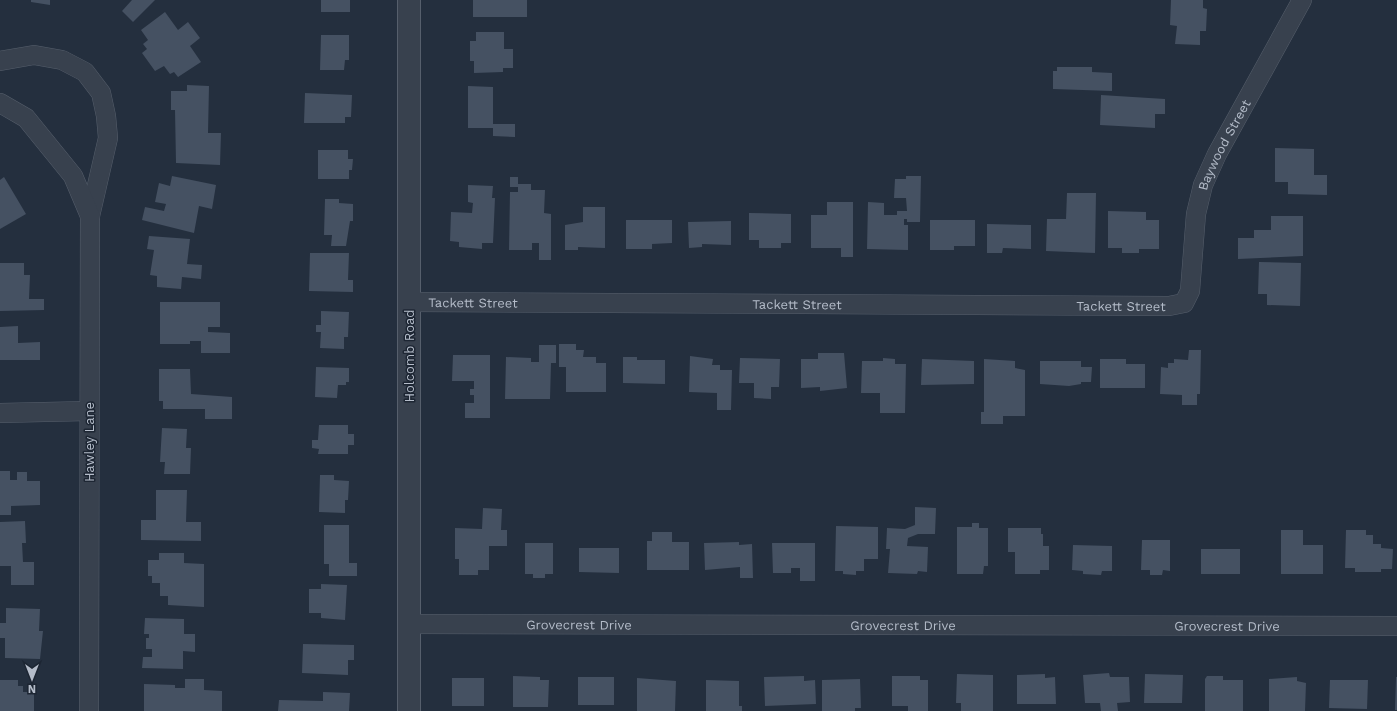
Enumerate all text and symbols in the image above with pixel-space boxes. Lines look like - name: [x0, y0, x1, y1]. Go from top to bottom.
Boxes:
- street label: Baywood Street: [1195, 96, 1253, 192]
- street label: Tackett Street: [428, 295, 518, 310]
- street label: Tackett Street: [752, 296, 842, 312]
- street label: Tackett Street: [1076, 298, 1166, 313]
- street label: Holcomb Road: [402, 309, 417, 403]
- street label: Hawley Lane: [82, 402, 97, 482]
- street label: Grovecrest Drive: [526, 617, 632, 632]
- street label: Grovecrest Drive: [850, 617, 956, 633]
- street label: Grovecrest Drive: [1174, 618, 1280, 633]
- north arrow: [12, 659, 52, 699]
- text: N: [28, 682, 36, 695]

